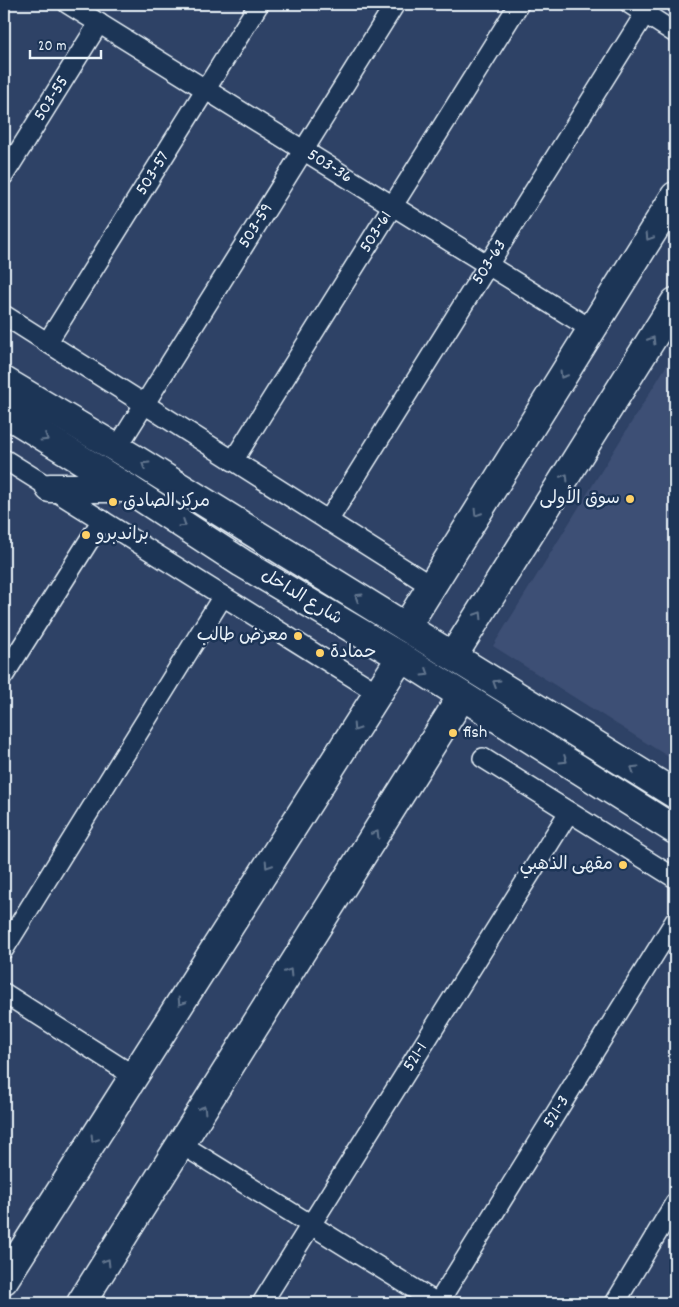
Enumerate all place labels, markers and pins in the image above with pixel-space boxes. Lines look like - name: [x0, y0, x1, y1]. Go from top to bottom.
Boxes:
- place label: سوق الأولى: [540, 485, 620, 512]
- place label: مركز الصادق: [123, 490, 210, 515]
- marker: سوق الأولى: [624, 493, 636, 505]
- marker: مركز الصادق: [107, 496, 119, 508]
- place label: براندبرو: [95, 523, 149, 548]
- marker: براندبرو: [80, 529, 92, 541]
- place label: معرض طالب: [197, 624, 288, 649]
- marker: معرض طالب: [292, 630, 304, 642]
- place label: حمادة: [330, 641, 376, 666]
- marker: حمادة: [314, 647, 326, 659]
- place label: fish: [463, 721, 487, 746]
- marker: fish: [447, 727, 459, 739]
- place label: مقهى الذهبي: [520, 853, 613, 879]
- marker: مقهى الذهبي: [617, 859, 629, 871]

